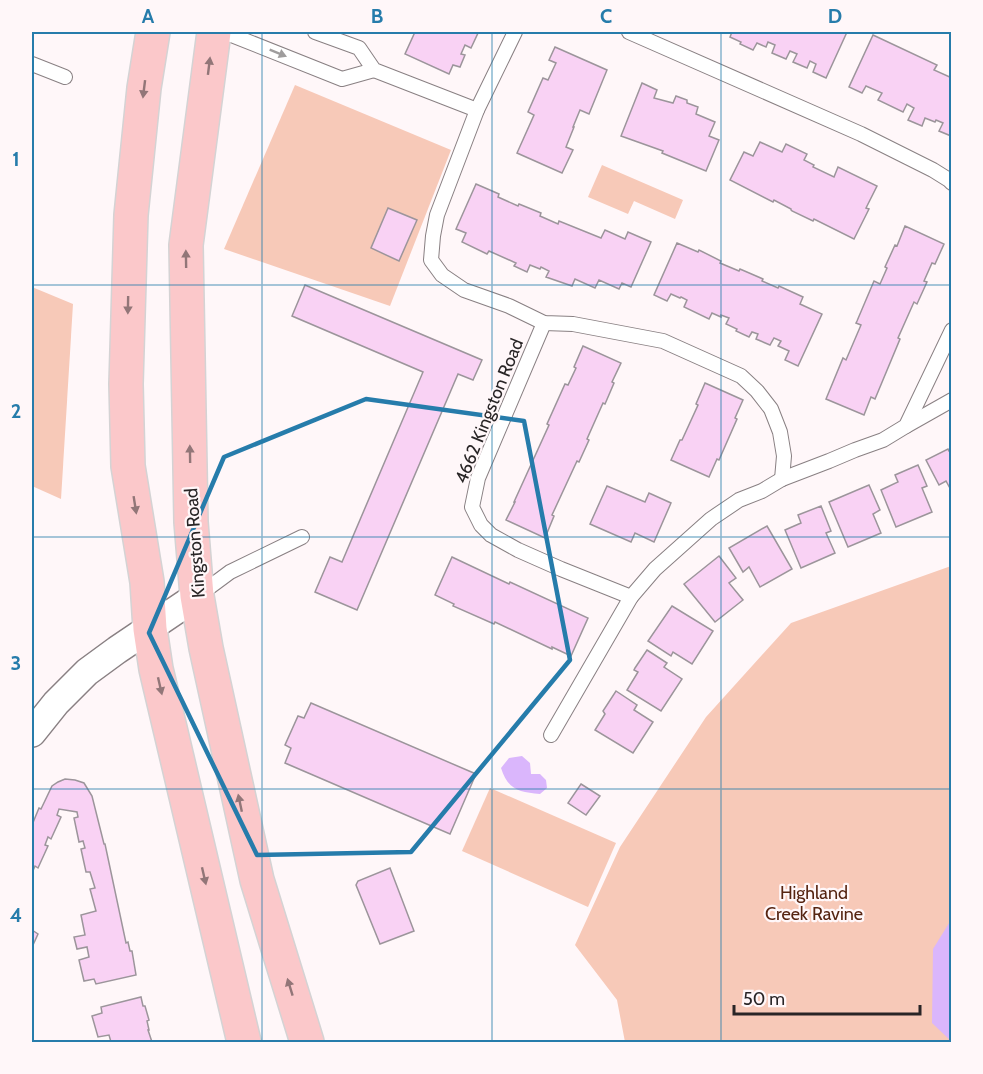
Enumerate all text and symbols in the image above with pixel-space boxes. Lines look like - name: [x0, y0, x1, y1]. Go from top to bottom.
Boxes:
- text: A: [142, 4, 155, 28]
- text: B: [371, 4, 383, 28]
- text: C: [600, 4, 612, 28]
- text: D: [828, 4, 842, 28]
- one-way arrow: [269, 49, 287, 58]
- one-way arrow: [205, 56, 214, 75]
- one-way arrow: [140, 80, 149, 99]
- text: 1: [12, 147, 20, 171]
- one-way arrow: [182, 250, 191, 269]
- one-way arrow: [124, 295, 133, 314]
- street label: 4662 Kingston Road: [450, 335, 528, 487]
- text: 2: [11, 399, 21, 423]
- one-way arrow: [185, 445, 195, 464]
- street label: Kingston Road: [180, 487, 210, 599]
- one-way arrow: [130, 496, 139, 515]
- text: 3: [11, 651, 21, 675]
- one-way arrow: [155, 677, 165, 695]
- one-way arrow: [235, 793, 244, 812]
- one-way arrow: [200, 867, 210, 885]
- park label: Highland Creek Ravine: [765, 882, 863, 925]
- text: 4: [10, 903, 22, 927]
- one-way arrow: [285, 978, 294, 996]
- scale bar: [734, 978, 920, 1016]
- text: 50 m: [743, 988, 785, 1010]

